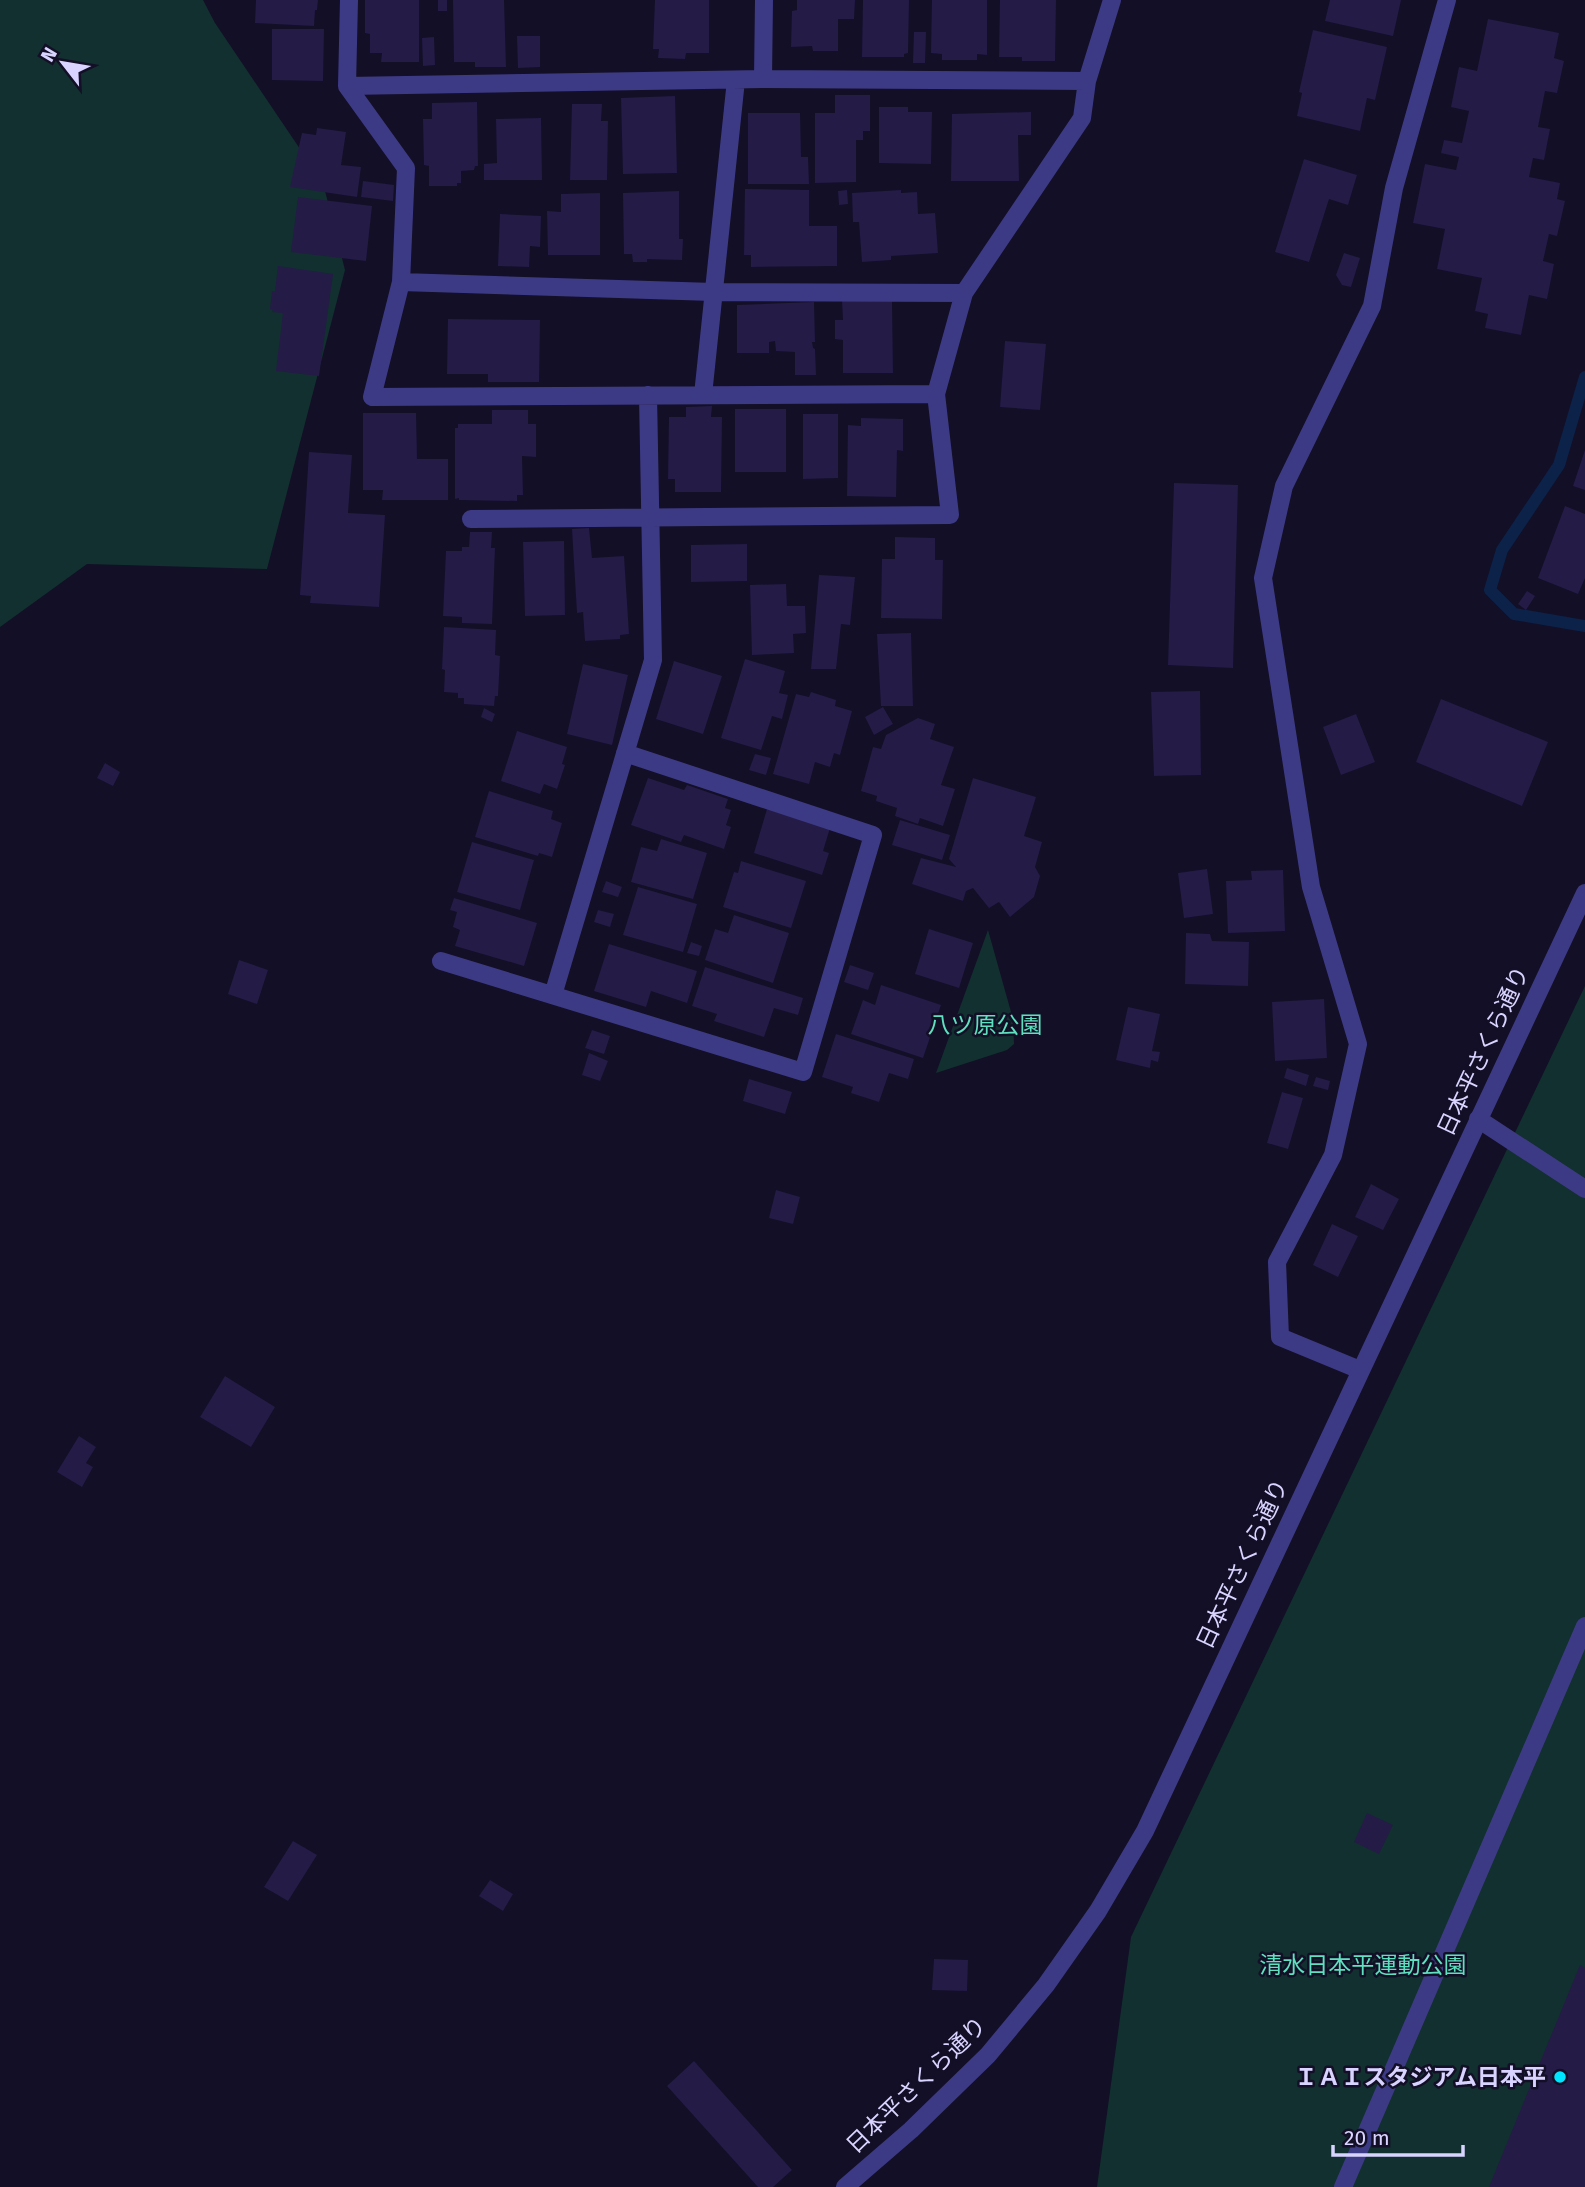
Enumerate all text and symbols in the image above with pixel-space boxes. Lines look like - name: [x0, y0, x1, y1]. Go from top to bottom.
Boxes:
- north arrow: [28, 28, 98, 98]
- text: N: [36, 43, 62, 66]
- street label: 日本平さくら通り: [1431, 962, 1535, 1140]
- park label: 八ツ原公園: [928, 1011, 1043, 1039]
- street label: 日本平さくら通り: [1190, 1475, 1294, 1653]
- park label: 清水日本平運動公園: [1260, 1951, 1467, 1979]
- street label: 日本平さくら通り: [840, 2011, 992, 2159]
- place label: ＩＡＩスタジアム日本平: [1295, 2063, 1546, 2091]
- marker: ＩＡＩスタジアム日本平: [1552, 2069, 1568, 2085]
- scale bar: [1333, 2114, 1462, 2158]
- text: 20 m: [1344, 2125, 1390, 2151]

